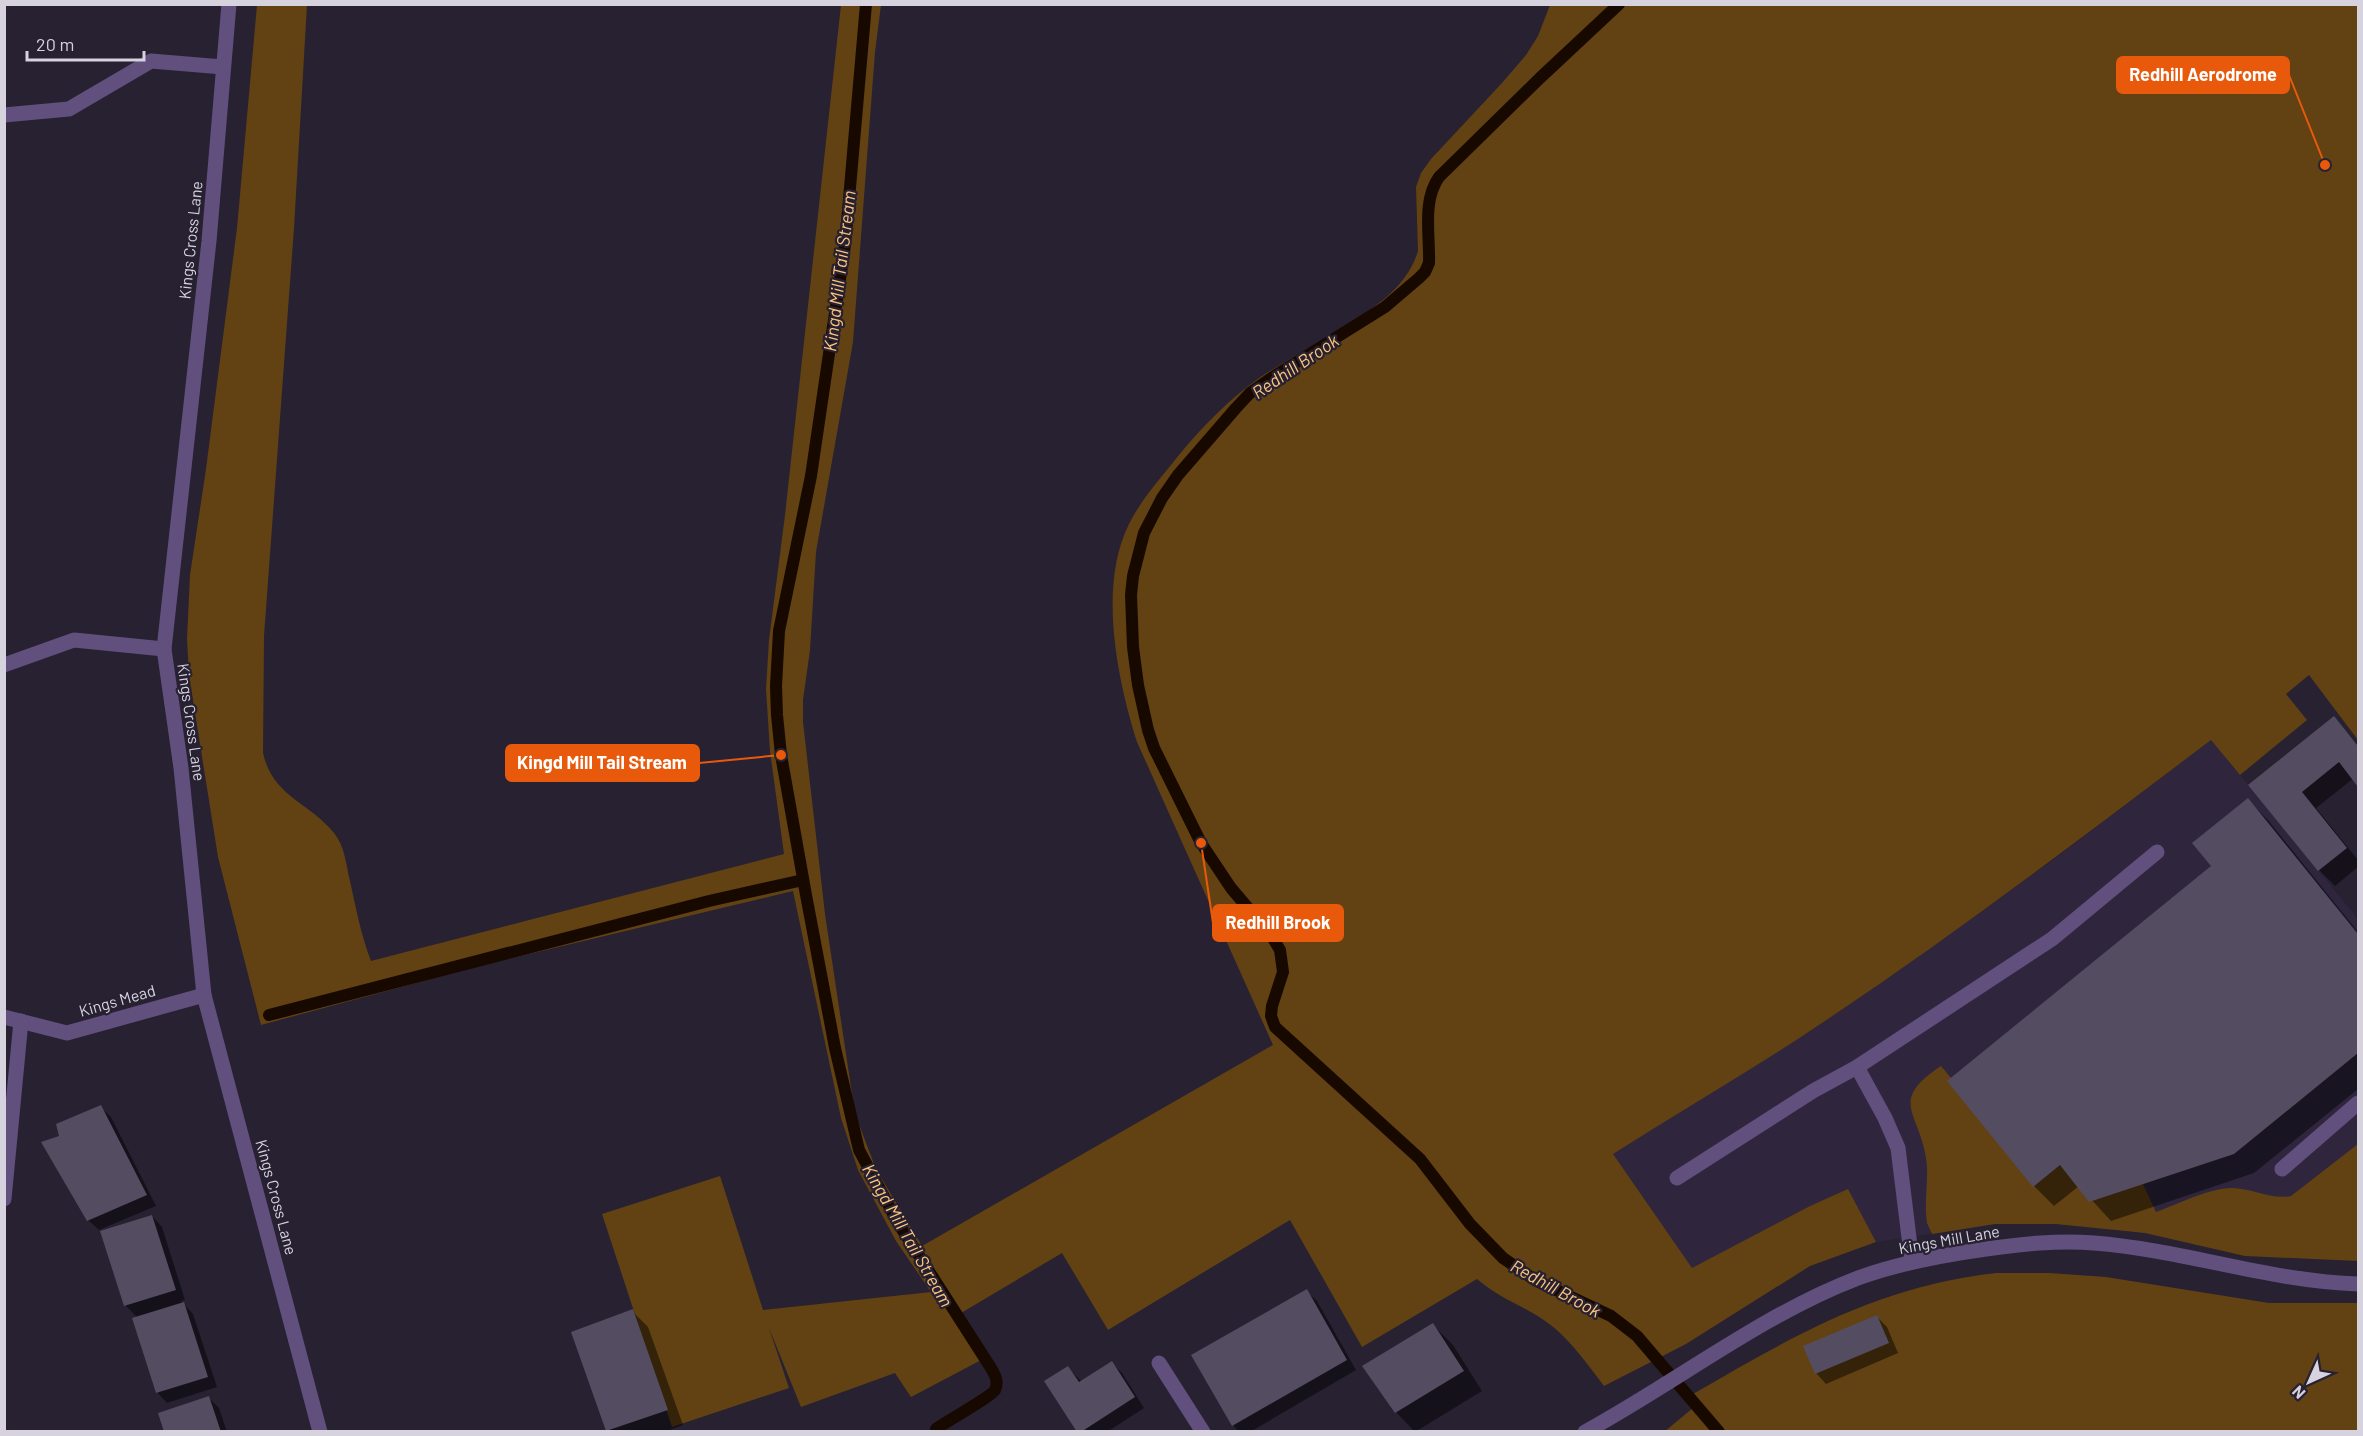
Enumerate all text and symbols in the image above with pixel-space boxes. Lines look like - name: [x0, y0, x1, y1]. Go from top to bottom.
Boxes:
- scale bar: [27, 24, 144, 62]
- text: 20 m: [36, 33, 74, 55]
- callout: Redhill Aerodrome: [2117, 57, 2289, 93]
- text: Redhill Aerodrome: [2129, 63, 2277, 85]
- street label: Kings Cross Lane: [174, 180, 206, 300]
- water label: Kingd Mill Tail Stream: [818, 189, 860, 353]
- water label: Redhill Brook: [1247, 329, 1343, 403]
- street label: Kings Cross Lane: [174, 662, 210, 782]
- callout: Kingd Mill Tail Stream: [506, 745, 699, 781]
- text: Kingd Mill Tail Stream: [517, 751, 687, 773]
- callout: Redhill Brook: [1213, 905, 1343, 941]
- text: Redhill Brook: [1225, 911, 1331, 933]
- street label: Kings Mead: [77, 980, 157, 1020]
- street label: Kings Cross Lane: [252, 1137, 302, 1257]
- water label: Kingd Mill Tail Stream: [858, 1159, 958, 1311]
- street label: Kings Mill Lane: [1897, 1221, 2001, 1257]
- water label: Redhill Brook: [1507, 1254, 1605, 1322]
- north arrow: [2279, 1352, 2339, 1412]
- text: N: [2288, 1382, 2309, 1403]

